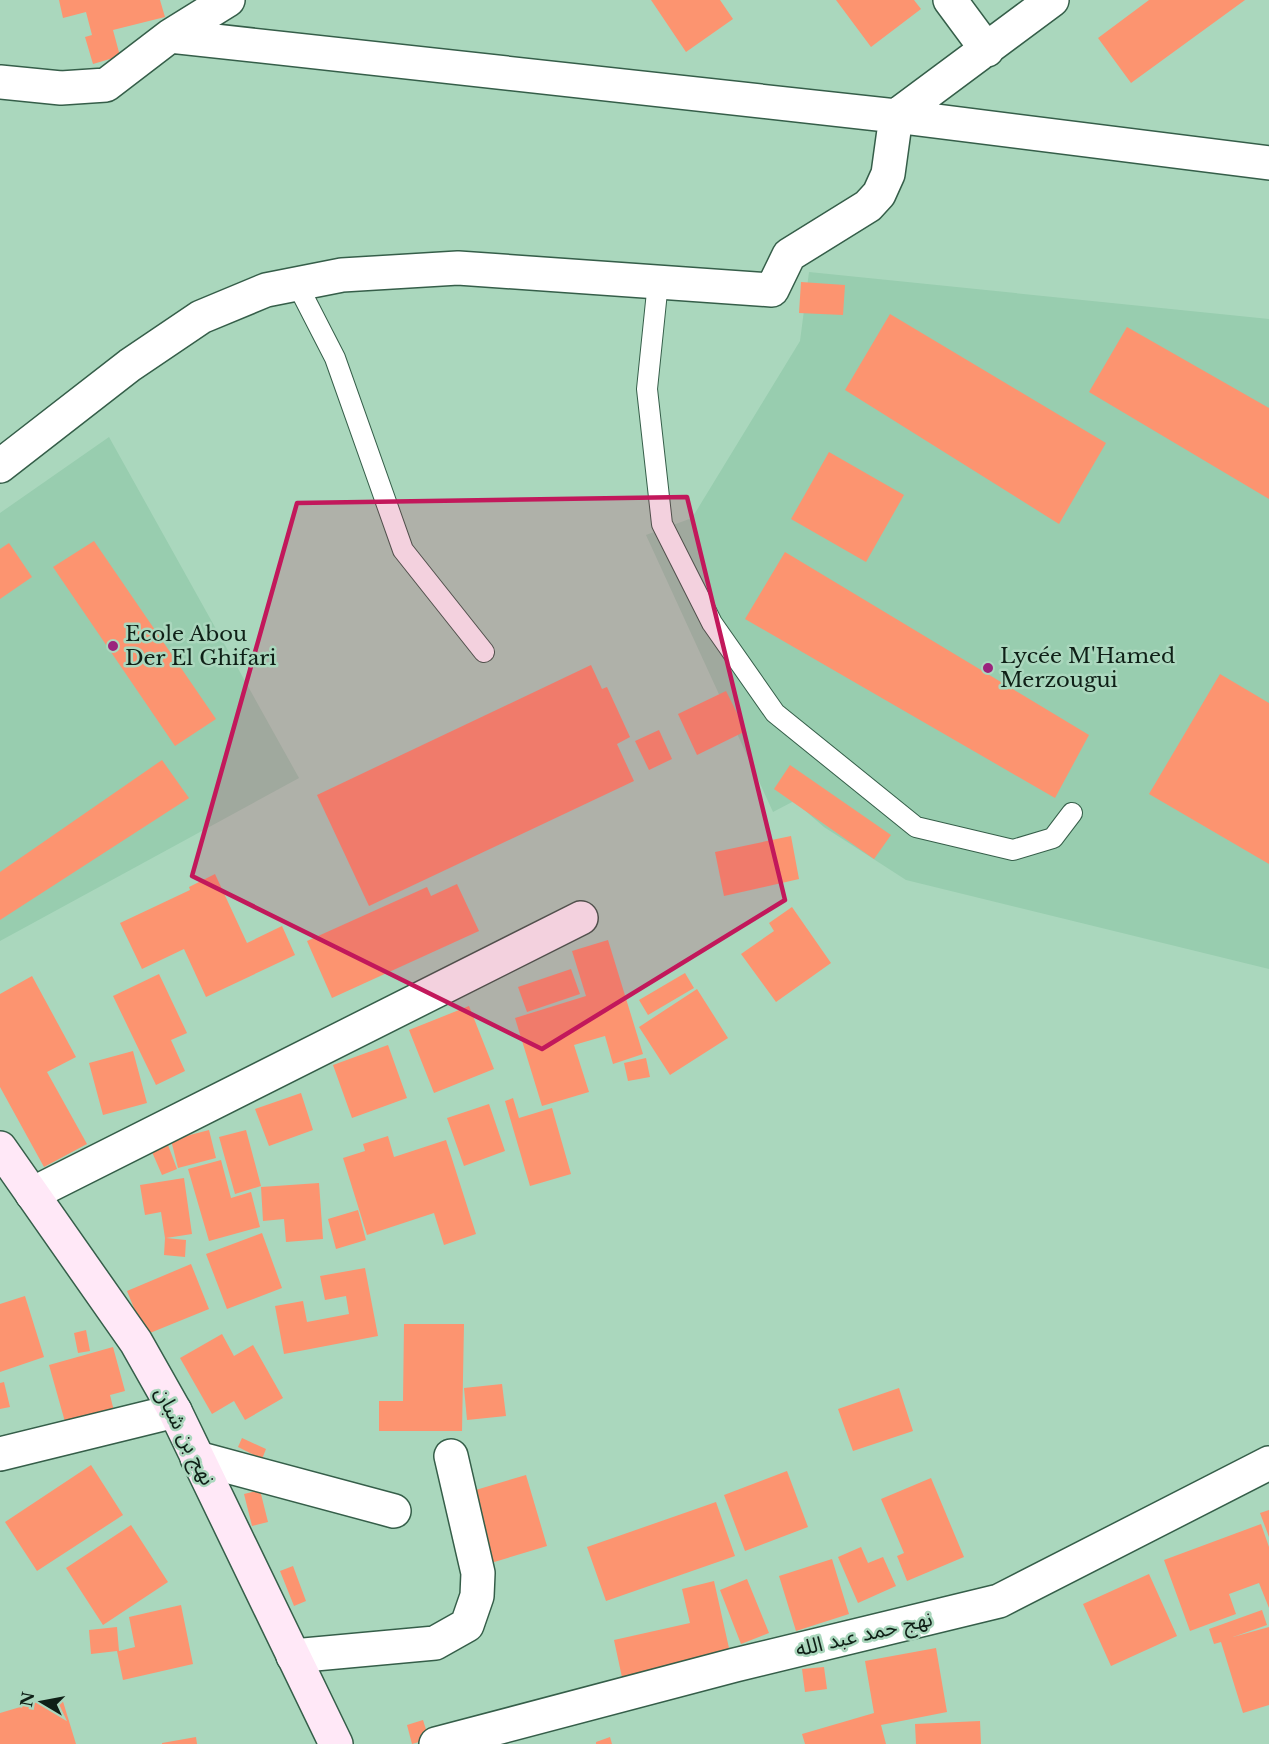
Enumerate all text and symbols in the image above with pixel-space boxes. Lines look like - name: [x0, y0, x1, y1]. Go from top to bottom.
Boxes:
- place label: Ecole Abou Der El Ghifari: [125, 621, 277, 671]
- marker: Ecole Abou Der El Ghifari: [106, 639, 120, 653]
- place label: Lycée M'Hamed Merzougui: [1000, 643, 1175, 693]
- marker: Lycée M'Hamed Merzougui: [981, 661, 995, 675]
- street label: نهج بن شبان: [147, 1382, 221, 1491]
- street label: نهج حمد عبد الله: [793, 1606, 935, 1664]
- north arrow: [12, 1672, 72, 1732]
- text: N: [16, 1690, 38, 1709]

